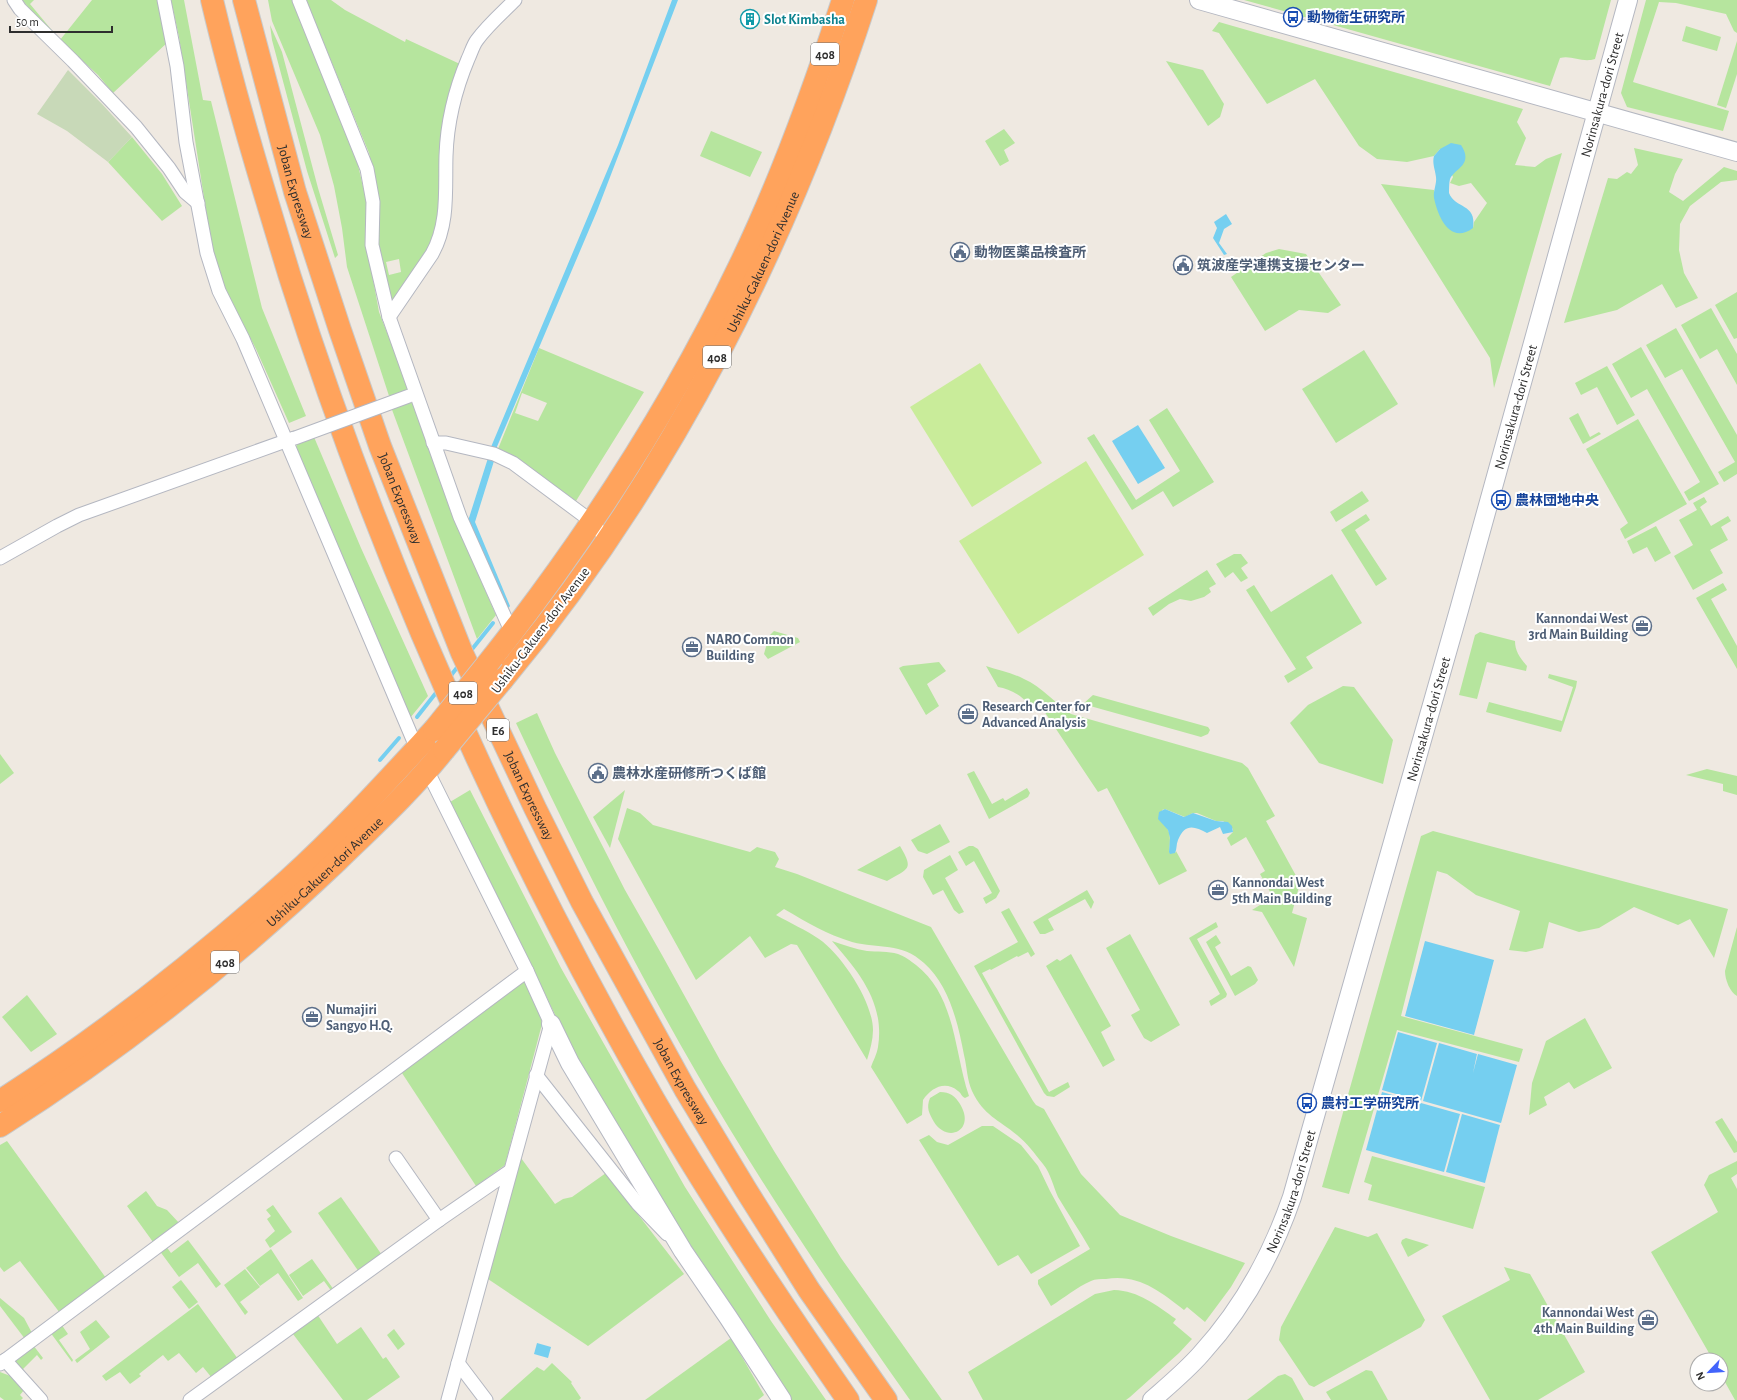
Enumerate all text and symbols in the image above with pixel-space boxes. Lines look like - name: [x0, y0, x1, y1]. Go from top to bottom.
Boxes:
- bus stop icon: 動物衛生研究所: [1282, 6, 1304, 28]
- scale bar: [10, 8, 112, 34]
- building icon: Slot Kimbasha: [739, 8, 761, 30]
- place label: 動物衛生研究所: [1307, 10, 1405, 25]
- place label: Slot Kimbasha: [764, 13, 845, 27]
- text: 50 m: [16, 16, 39, 28]
- street label: Norinsakura-dori Street: [1579, 31, 1627, 159]
- road number: 408: [811, 43, 839, 65]
- street label: Joban Expressway: [275, 144, 316, 241]
- street label: Ushiku-Gakuen-dori Avenue: [725, 190, 802, 335]
- public building icon: 動物医薬品検査所: [949, 241, 971, 263]
- place label: 動物医薬品検査所: [974, 245, 1086, 260]
- public building icon: 筑波産学連携支援センター: [1172, 254, 1194, 276]
- place label: 筑波産学連携支援センター: [1197, 258, 1365, 273]
- street label: Norinsakura-dori Street: [1492, 343, 1540, 471]
- road number: 408: [703, 346, 731, 368]
- street label: Joban Expressway: [376, 451, 424, 546]
- bus stop icon: 農林団地中央: [1490, 489, 1512, 511]
- place label: 農林団地中央: [1515, 493, 1599, 508]
- street label: Ushiku-Gakuen-dori Avenue: [489, 565, 593, 696]
- place label: Kannondai West 3rd Main Building: [1529, 612, 1629, 642]
- office icon: Kannondai West 3rd Main Building: [1631, 615, 1653, 637]
- place label: NARO Common Building: [706, 633, 794, 663]
- office icon: NARO Common Building: [681, 636, 703, 658]
- street label: Norinsakura-dori Street: [1405, 655, 1453, 783]
- road number: 408: [449, 682, 477, 704]
- place label: Research Center for Advanced Analysis: [982, 700, 1090, 730]
- office icon: Research Center for Advanced Analysis: [957, 703, 979, 725]
- road number: E6: [487, 719, 509, 741]
- street label: Joban Expressway: [501, 749, 556, 843]
- public building icon: 農林水産研修所つくば館: [587, 762, 609, 784]
- place label: 農林水産研修所つくば館: [612, 766, 766, 781]
- street label: Ushiku-Gakuen-dori Avenue: [264, 815, 386, 930]
- place label: Kannondai West 5th Main Building: [1232, 876, 1332, 906]
- office icon: Kannondai West 5th Main Building: [1207, 879, 1229, 901]
- road number: 408: [211, 951, 239, 973]
- place label: Numajiri Sangyo H.Q.: [326, 1003, 393, 1033]
- office icon: Numajiri Sangyo H.Q.: [301, 1006, 323, 1028]
- street label: Joban Expressway: [651, 1037, 711, 1128]
- bus stop icon: 農村工学研究所: [1296, 1092, 1318, 1114]
- place label: 農村工学研究所: [1321, 1095, 1419, 1111]
- street label: Norinsakura-dori Street: [1264, 1128, 1319, 1255]
- place label: Kannondai West 4th Main Building: [1534, 1306, 1635, 1336]
- office icon: Kannondai West 4th Main Building: [1637, 1309, 1659, 1331]
- north arrow: [1689, 1352, 1729, 1392]
- text: N: [1694, 1370, 1707, 1382]

